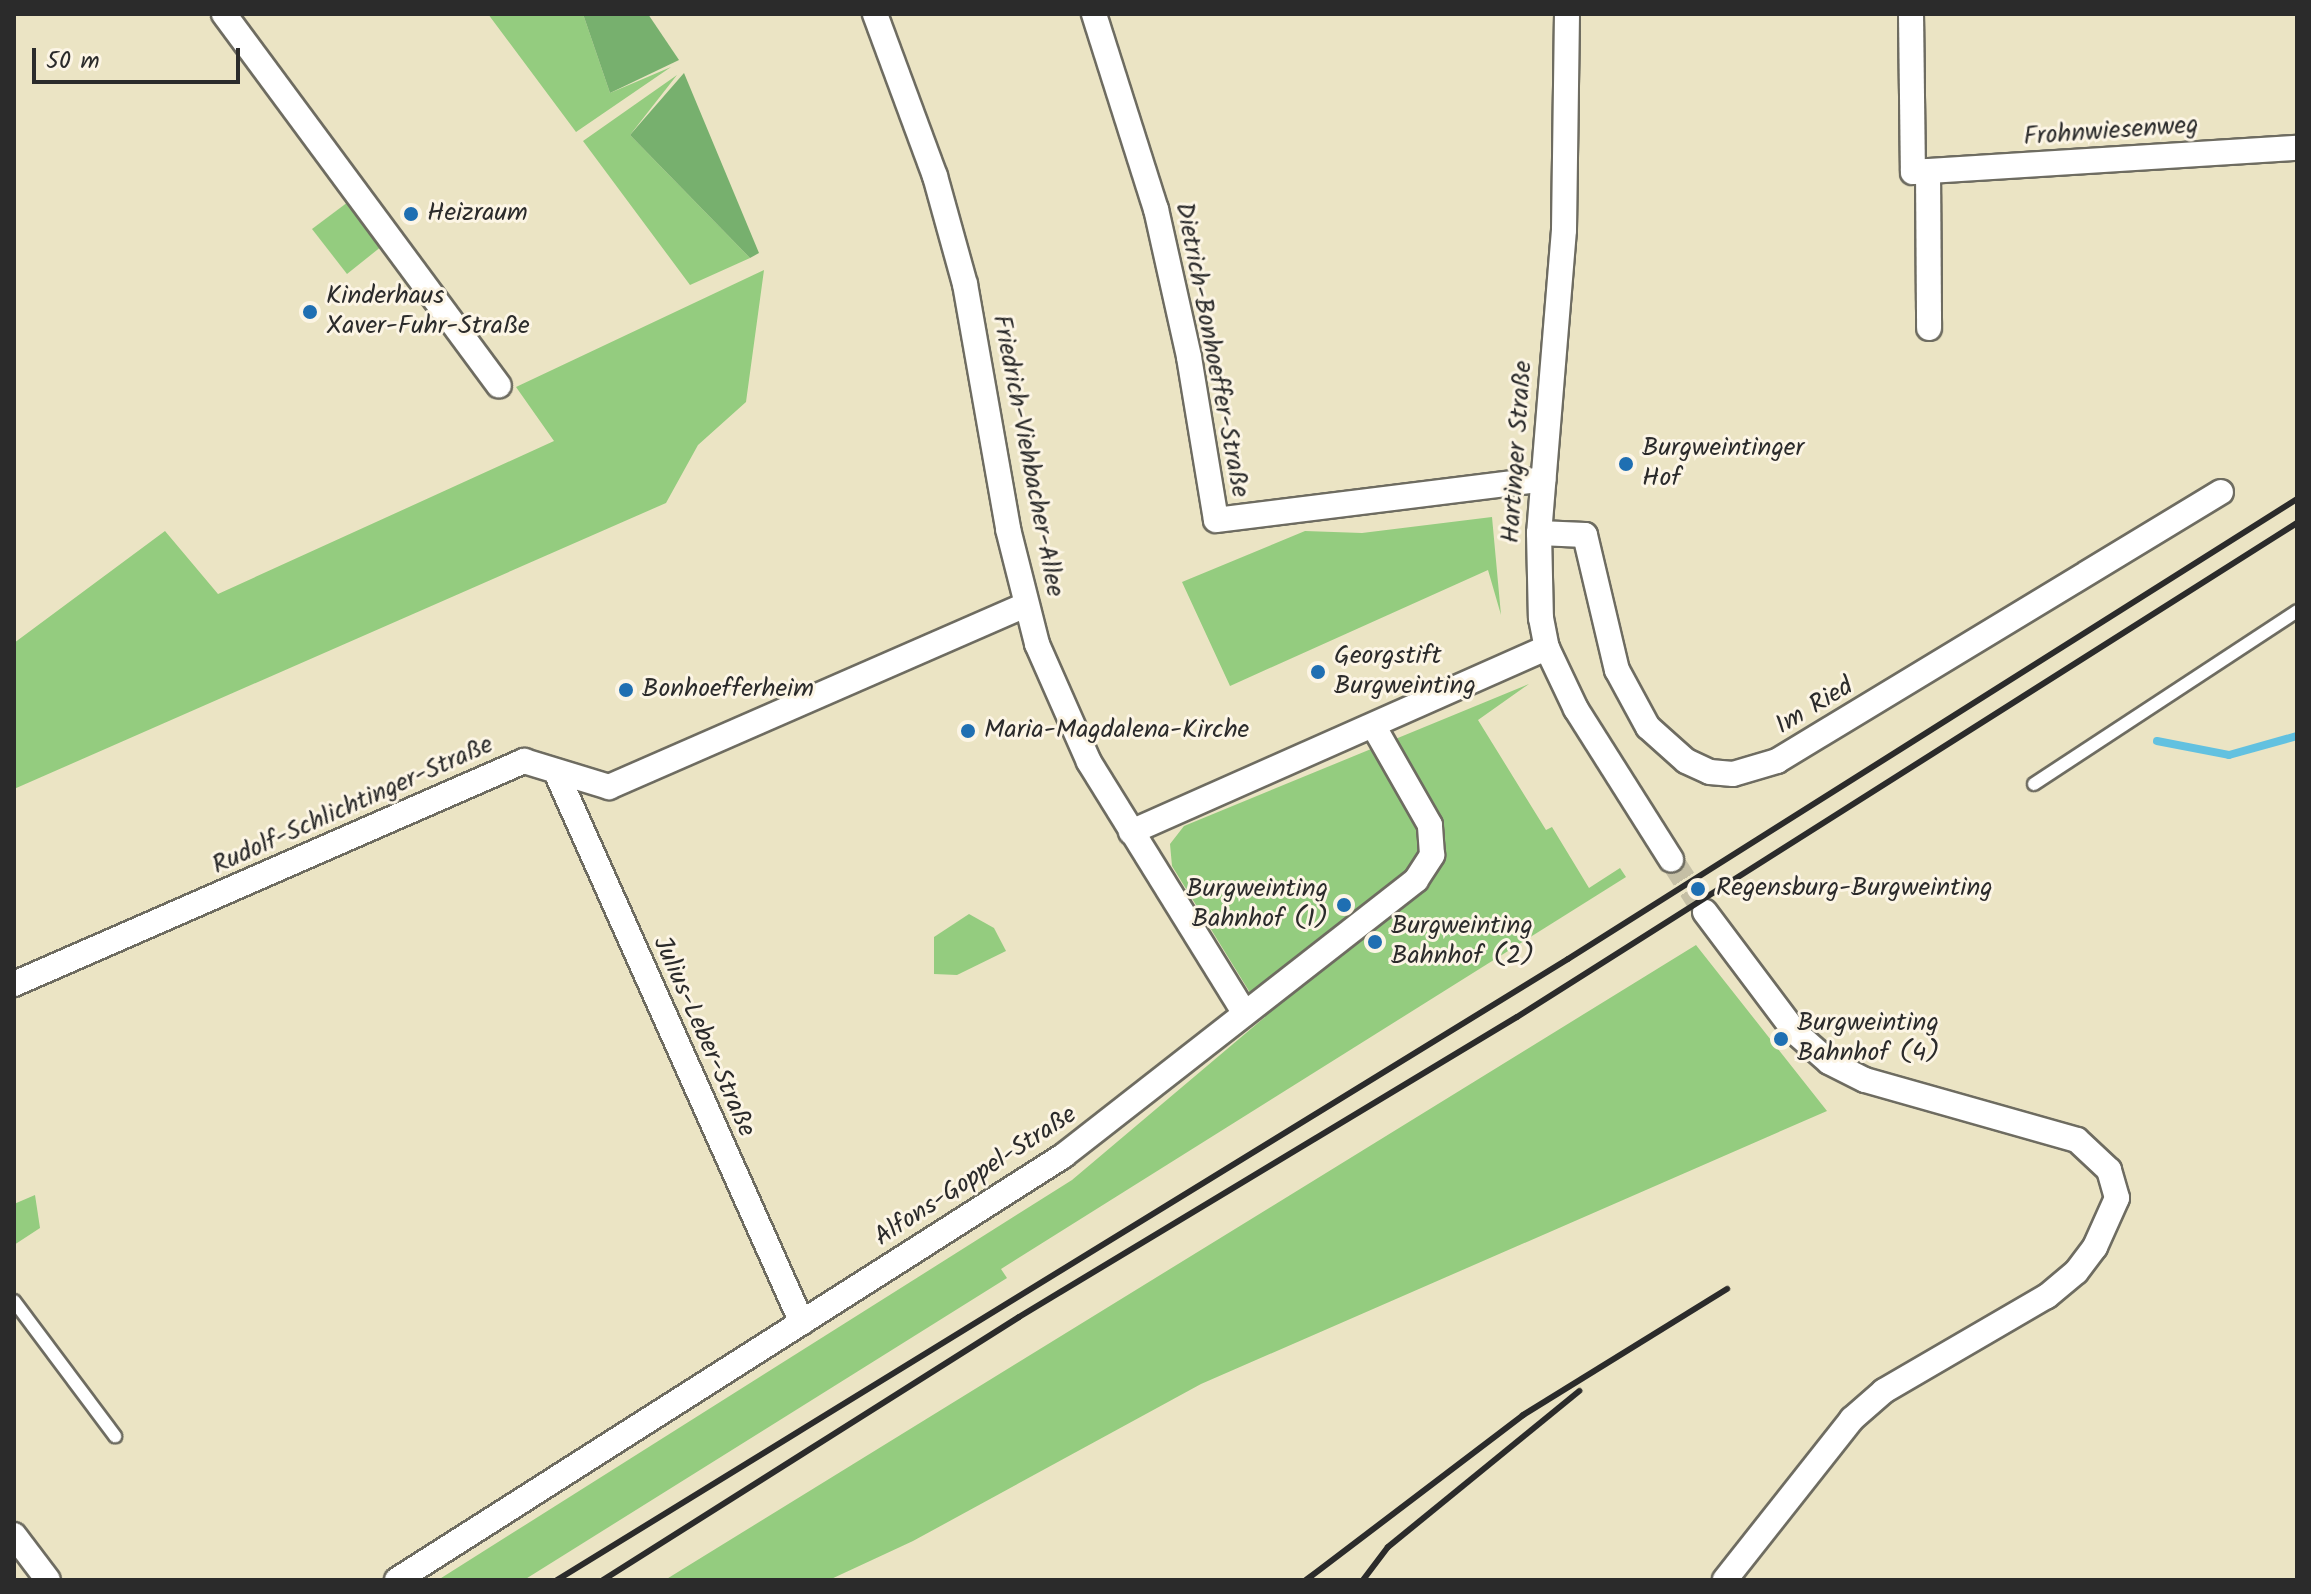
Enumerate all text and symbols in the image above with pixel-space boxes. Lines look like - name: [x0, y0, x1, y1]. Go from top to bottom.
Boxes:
- scale bar: [36, 32, 244, 82]
- text: 50 m: [46, 42, 100, 81]
- street label: Frohnwiesenweg: [2022, 110, 2200, 154]
- place label: Heizraum: [427, 198, 528, 230]
- street label: Dietrich-Bonhoeffer-Straße: [1167, 200, 1255, 500]
- marker: Heizraum: [402, 205, 420, 223]
- place label: Kinderhaus Xaver-Fuhr-Straße: [326, 281, 530, 342]
- marker: Kinderhaus Xaver-Fuhr-Straße: [301, 303, 319, 321]
- street label: Friedrich-Viehbacher-Allee: [984, 312, 1070, 600]
- street label: Hartinger Straße: [1496, 360, 1540, 544]
- place label: Burgweintinger Hof: [1642, 433, 1804, 494]
- marker: Burgweintinger Hof: [1617, 455, 1635, 473]
- place label: Georgstift Burgweinting: [1334, 641, 1476, 702]
- marker: Georgstift Burgweinting: [1309, 663, 1327, 681]
- street label: Im Ried: [1770, 672, 1860, 742]
- place label: Bonhoefferheim: [642, 674, 814, 706]
- marker: Bonhoefferheim: [617, 681, 635, 699]
- place label: Maria-Magdalena-Kirche: [984, 715, 1249, 747]
- marker: Maria-Magdalena-Kirche: [959, 722, 977, 740]
- street label: Rudolf-Schlichtinger-Straße: [208, 730, 498, 882]
- place label: Regensburg-Burgweinting: [1716, 873, 1993, 905]
- place label: Burgweinting Bahnhof (1): [1186, 874, 1328, 936]
- marker: Regensburg-Burgweinting: [1687, 878, 1709, 900]
- marker: Burgweinting Bahnhof (1): [1335, 896, 1353, 914]
- place label: Burgweinting Bahnhof (2): [1391, 911, 1534, 972]
- street label: Julius-Leber-Straße: [645, 932, 761, 1142]
- marker: Burgweinting Bahnhof (2): [1366, 933, 1384, 951]
- place label: Burgweinting Bahnhof (4): [1797, 1008, 1940, 1070]
- marker: Burgweinting Bahnhof (4): [1772, 1030, 1790, 1048]
- street label: Alfons-Goppel-Straße: [869, 1100, 1083, 1254]

